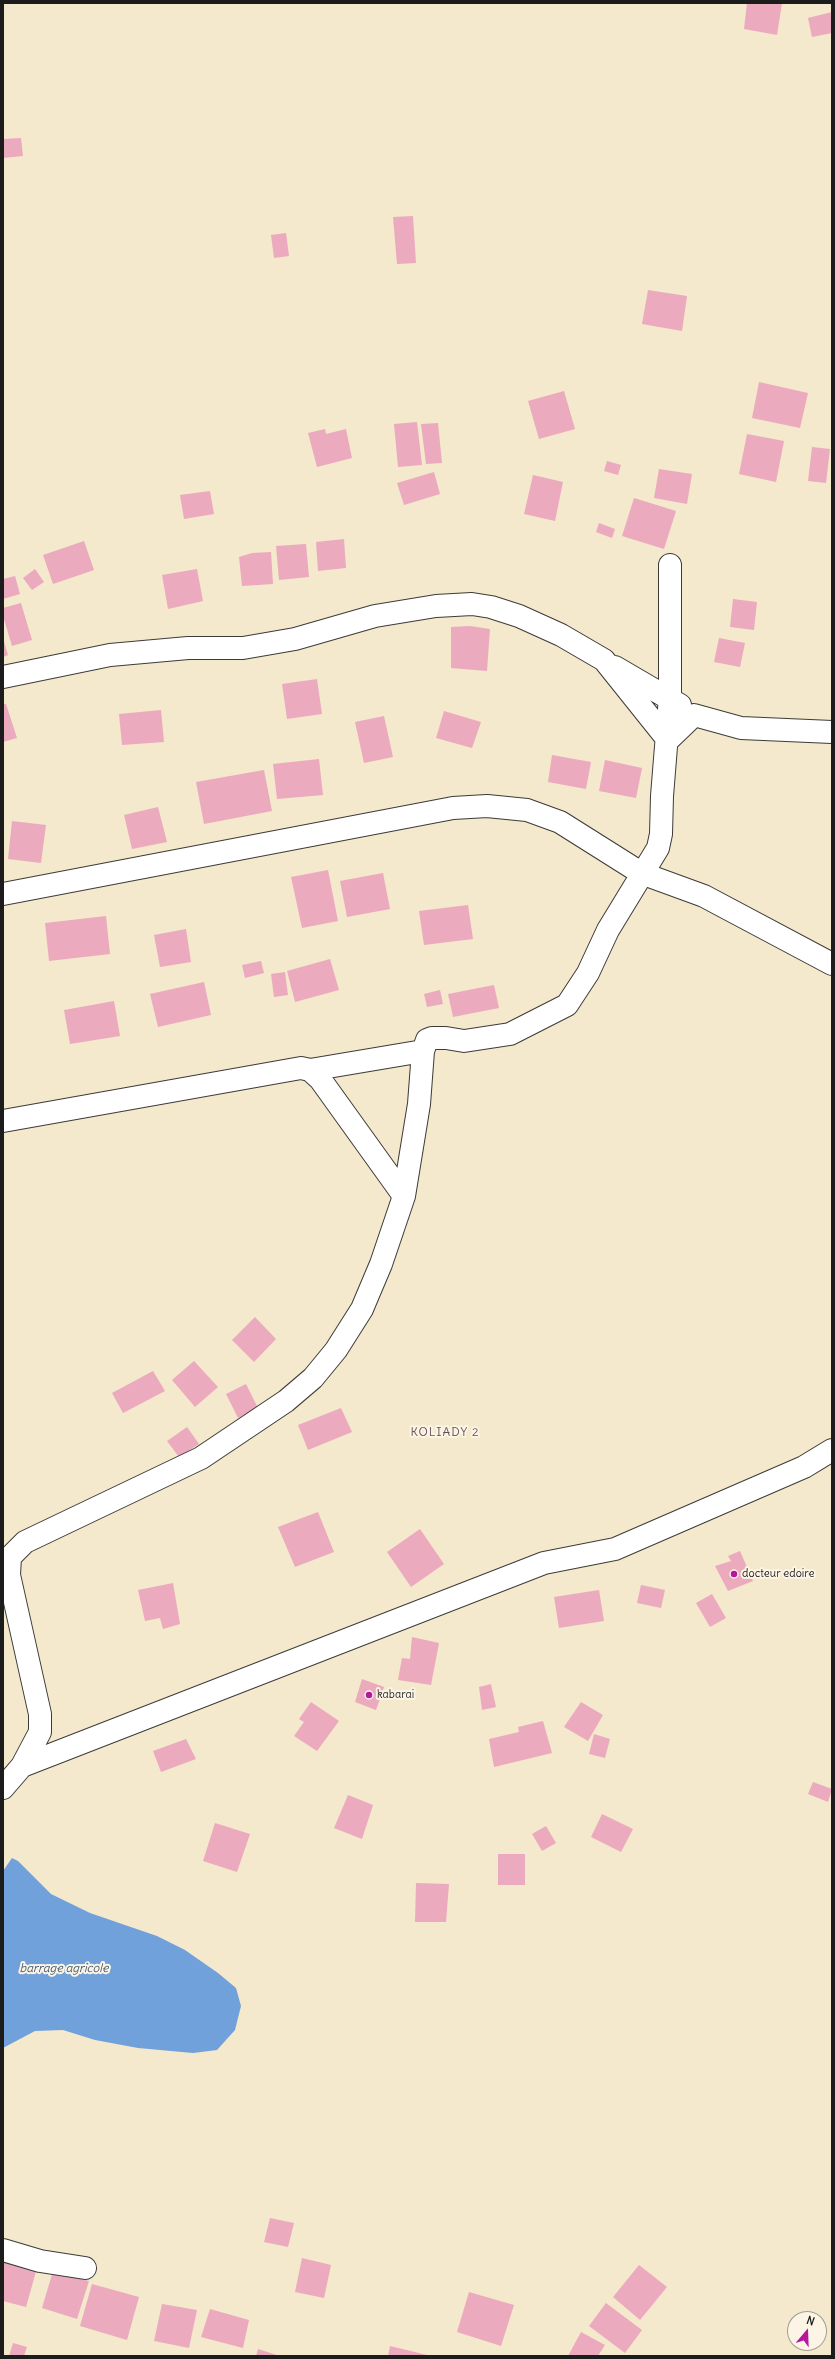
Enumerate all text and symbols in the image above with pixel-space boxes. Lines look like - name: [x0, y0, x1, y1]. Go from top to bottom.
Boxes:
- district label: KOLIADY 2: [410, 1426, 480, 1440]
- place label: docteur edoire: [742, 1567, 814, 1581]
- marker: docteur edoire: [729, 1569, 739, 1579]
- place label: kabarai: [377, 1688, 414, 1702]
- marker: kabarai: [364, 1690, 374, 1700]
- water label: barrage agricole: [20, 1962, 108, 1976]
- north arrow: [787, 2311, 827, 2351]
- text: N: [805, 2313, 816, 2328]

